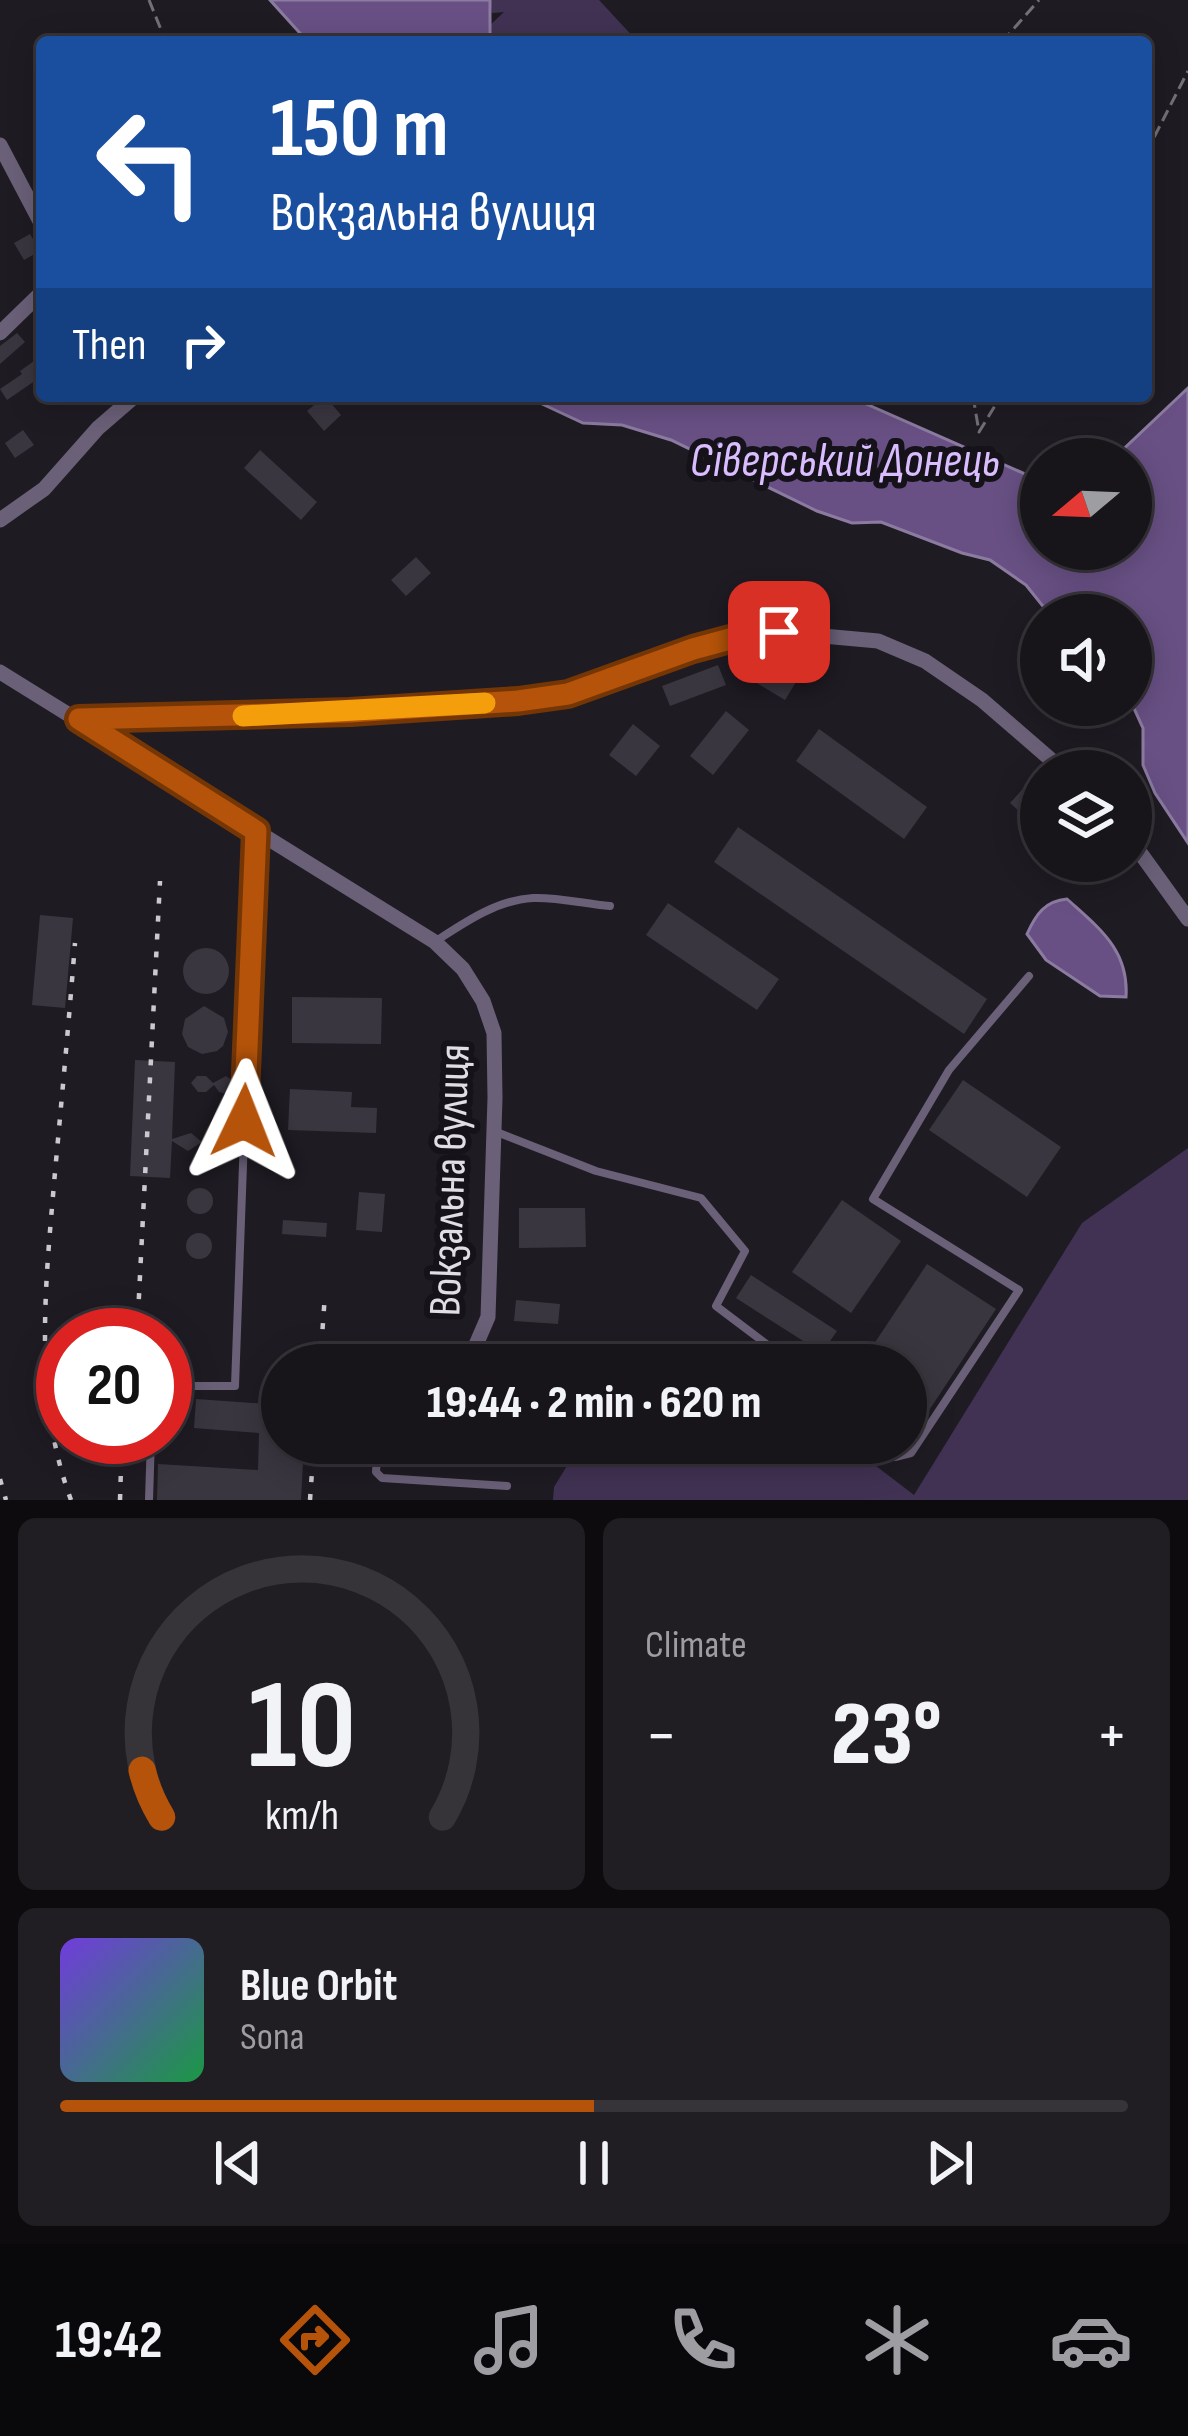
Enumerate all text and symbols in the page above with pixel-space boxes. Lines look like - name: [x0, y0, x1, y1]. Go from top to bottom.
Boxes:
- text: 150 m: [270, 79, 449, 180]
- icon: left: [72, 84, 228, 240]
- text: Вокзальна вулиця: [270, 181, 597, 246]
- icon: right: [170, 312, 236, 378]
- text: Then: [72, 318, 146, 373]
- water label: Сіверський Донець: [690, 433, 1000, 490]
- north arrow: [1020, 438, 1152, 570]
- map controls: [1020, 438, 1152, 882]
- pin: [728, 581, 830, 683]
- button: sound: [1020, 594, 1152, 726]
- icon: arrive: [746, 599, 812, 665]
- button: layers: [1020, 750, 1152, 882]
- street label: Вокзальна вулиця: [418, 1043, 483, 1317]
- position arrow: [181, 1058, 307, 1184]
- speed limit sign: 20: [36, 1308, 192, 1464]
- text: 19:44 · 2 min · 620 m: [427, 1376, 761, 1431]
- text: Climate: [645, 1622, 747, 1669]
- text: 10: [247, 1654, 356, 1803]
- text: 23°: [831, 1682, 942, 1790]
- text: −: [645, 1697, 677, 1776]
- text: +: [1096, 1697, 1128, 1776]
- text: km/h: [264, 1790, 339, 1842]
- text: Blue Orbit: [240, 1959, 397, 2014]
- text: Sona: [240, 2014, 305, 2061]
- icon: previous: [205, 2130, 271, 2196]
- icon: pause: [561, 2130, 627, 2196]
- icon: next: [917, 2130, 983, 2196]
- icon: directions: [273, 2298, 357, 2382]
- icon: music: [467, 2298, 551, 2382]
- icon: phone: [661, 2298, 745, 2382]
- icon: climate: [855, 2298, 939, 2382]
- icon: car: [1049, 2298, 1133, 2382]
- text: 19:42: [55, 2308, 163, 2373]

